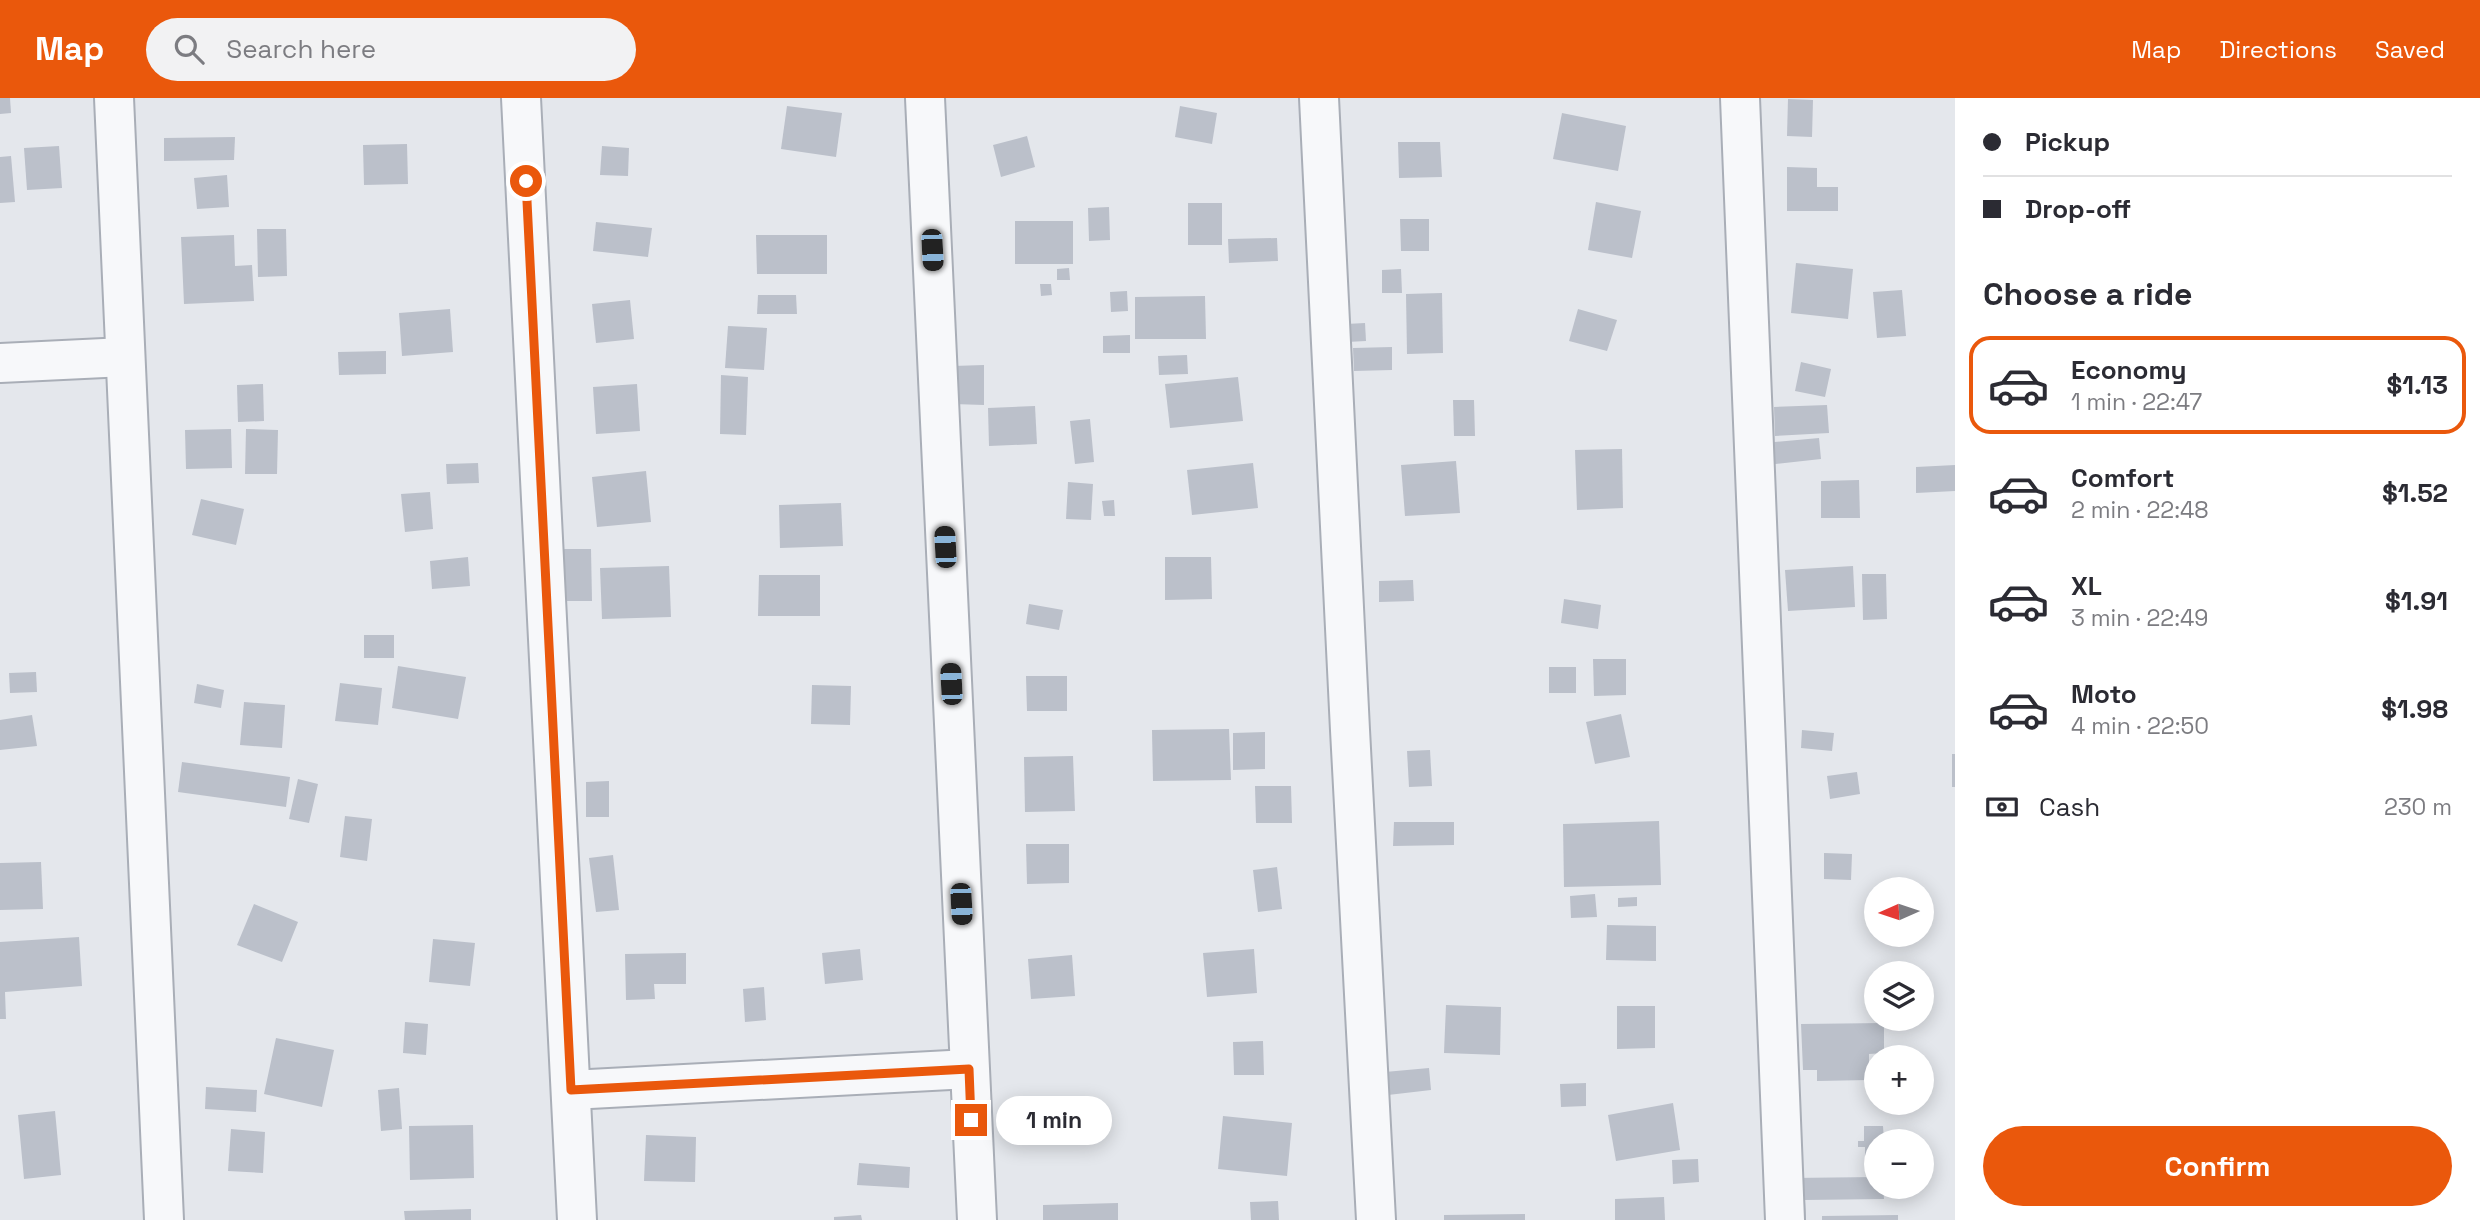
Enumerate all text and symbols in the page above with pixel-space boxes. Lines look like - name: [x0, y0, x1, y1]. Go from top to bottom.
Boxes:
- search box: [146, 18, 636, 81]
- text: Map: [35, 28, 104, 70]
- icon: search: [170, 30, 208, 68]
- text: Search here: [226, 32, 376, 66]
- text: Map: [2131, 34, 2181, 65]
- text: Directions: [2219, 34, 2337, 65]
- text: Saved: [2375, 34, 2445, 65]
- text: Pickup: [2025, 125, 2110, 159]
- route start: [510, 165, 542, 197]
- text: Drop-off: [2025, 192, 2131, 226]
- car: [921, 228, 944, 272]
- text: Choose a ride: [1983, 274, 2193, 314]
- text: Economy: [2071, 353, 2187, 387]
- icon: car: [1987, 354, 2050, 417]
- text: $1.13: [2387, 368, 2448, 402]
- text: 1 min · 22:47: [2071, 387, 2202, 417]
- text: Comfort: [2071, 461, 2174, 495]
- icon: car: [1987, 462, 2050, 525]
- text: $1.52: [2382, 476, 2448, 510]
- text: 2 min · 22:48: [2071, 495, 2209, 525]
- car: [934, 525, 957, 569]
- text: XL: [2071, 569, 2102, 603]
- icon: car: [1987, 570, 2050, 633]
- text: $1.91: [2385, 584, 2448, 618]
- text: 3 min · 22:49: [2071, 603, 2208, 633]
- car: [940, 662, 963, 706]
- text: Moto: [2071, 677, 2137, 711]
- icon: car: [1987, 678, 2050, 741]
- text: $1.98: [2381, 692, 2448, 726]
- text: 4 min · 22:50: [2071, 711, 2209, 741]
- icon: cash: [1983, 788, 2021, 826]
- text: Cash: [2039, 790, 2100, 824]
- text: 230 m: [2384, 792, 2452, 822]
- north arrow: [1864, 877, 1934, 947]
- map controls: [1864, 877, 1934, 1199]
- car: [950, 882, 973, 926]
- button: layers: [1864, 961, 1934, 1031]
- button: +: [1864, 1045, 1934, 1115]
- callout: 1 min: [996, 1096, 1111, 1144]
- route end: [955, 1104, 987, 1136]
- text: 1 min: [1026, 1105, 1082, 1135]
- button: Confirm: [1983, 1126, 2452, 1206]
- button: −: [1864, 1129, 1934, 1199]

